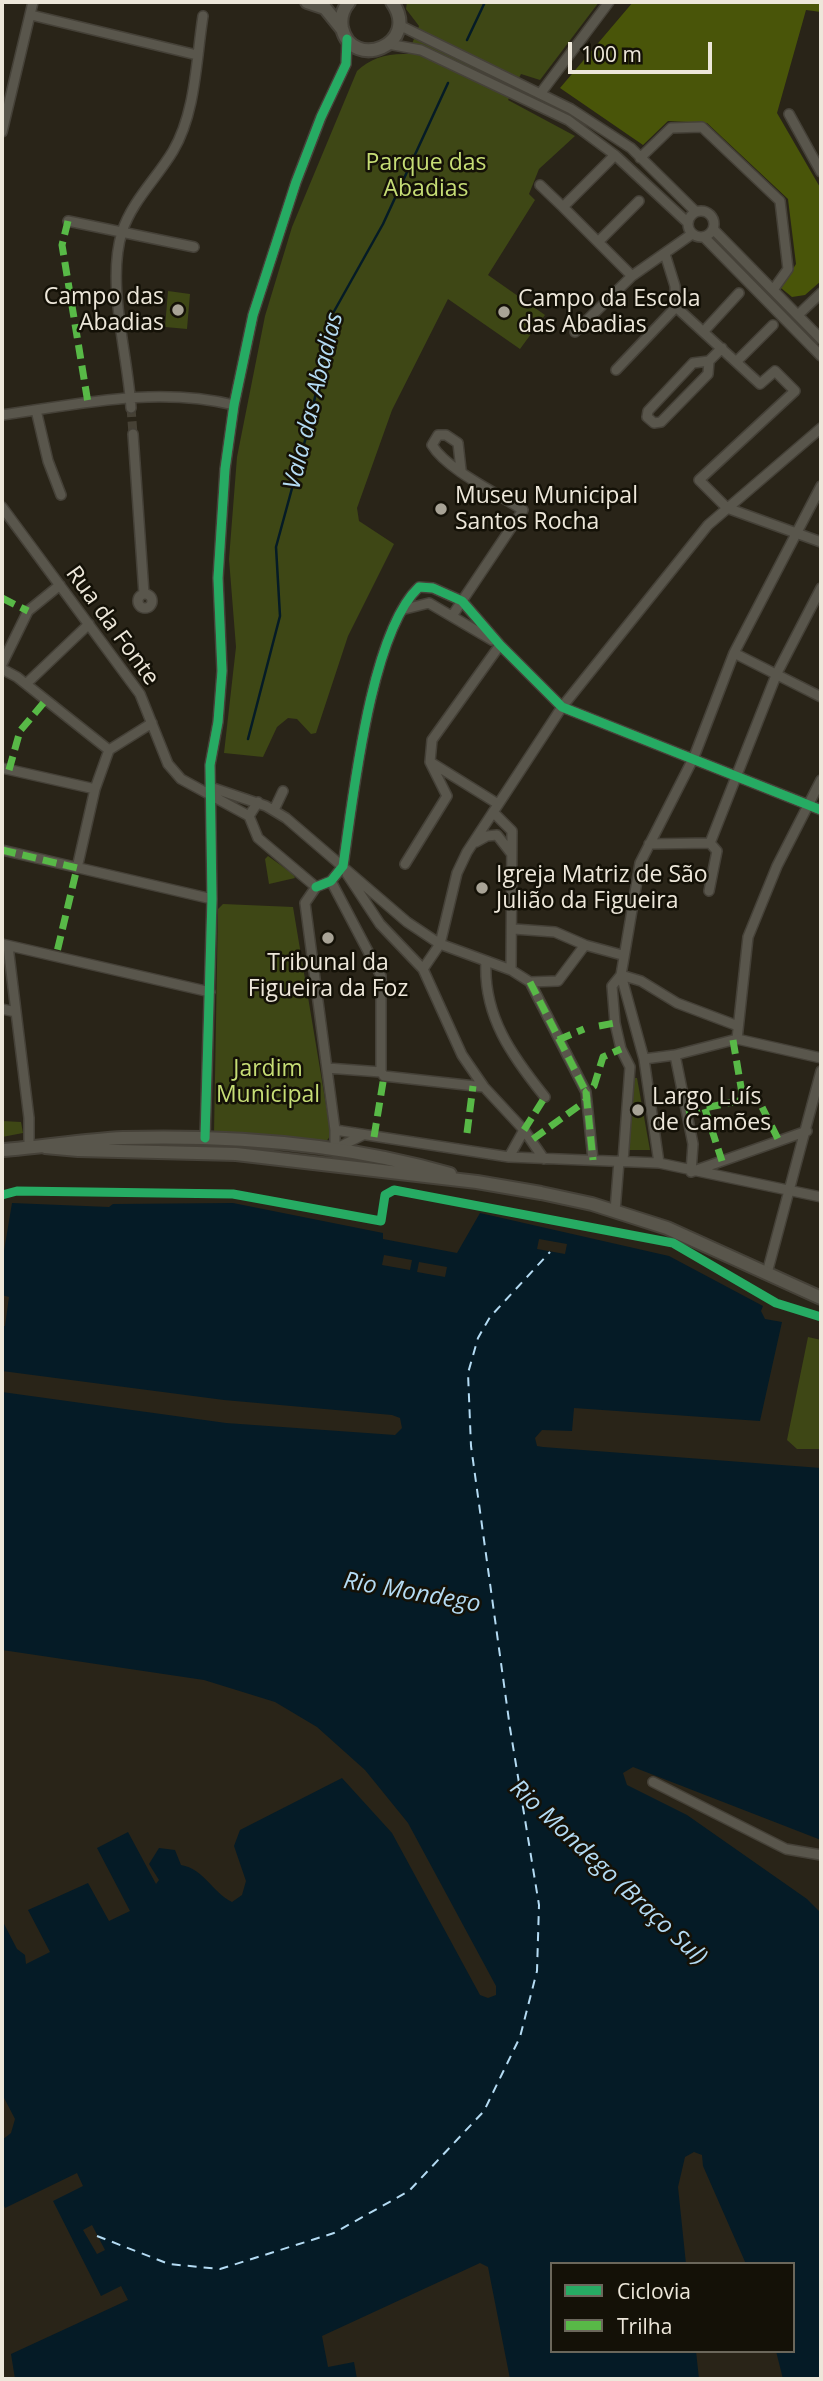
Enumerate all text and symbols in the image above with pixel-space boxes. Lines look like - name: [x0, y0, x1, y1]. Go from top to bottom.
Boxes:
- scale bar: [571, 28, 714, 72]
- text: 100 m: [581, 40, 642, 68]
- park label: Parque das Abadias: [366, 149, 486, 203]
- place label: Campo das Abadias: [44, 283, 164, 337]
- place label: Campo da Escola das Abadias: [518, 285, 700, 339]
- marker: Campo das Abadias: [170, 302, 186, 318]
- marker: Campo da Escola das Abadias: [496, 304, 512, 320]
- water label: Vala das Abadias: [278, 310, 350, 492]
- place label: Museu Municipal Santos Rocha: [455, 482, 638, 536]
- marker: Museu Municipal Santos Rocha: [433, 501, 449, 517]
- street label: Rua da Fonte: [59, 561, 165, 691]
- place label: Igreja Matriz de São Julião da Figueira: [496, 861, 708, 915]
- marker: Igreja Matriz de São Julião da Figueira: [474, 880, 490, 896]
- marker: Tribunal da Figueira da Foz: [320, 930, 336, 946]
- place label: Tribunal da Figueira da Foz: [248, 949, 408, 1003]
- park label: Jardim Municipal: [216, 1055, 320, 1109]
- place label: Largo Luís de Camões: [652, 1083, 771, 1137]
- marker: Largo Luís de Camões: [630, 1102, 646, 1118]
- water label: Rio Mondego: [341, 1567, 483, 1619]
- water label: Rio Mondego (Braço Sul): [504, 1774, 712, 1972]
- legend: [550, 2262, 795, 2353]
- text: Ciclovia: [617, 2277, 691, 2305]
- text: Trilha: [617, 2312, 672, 2340]

